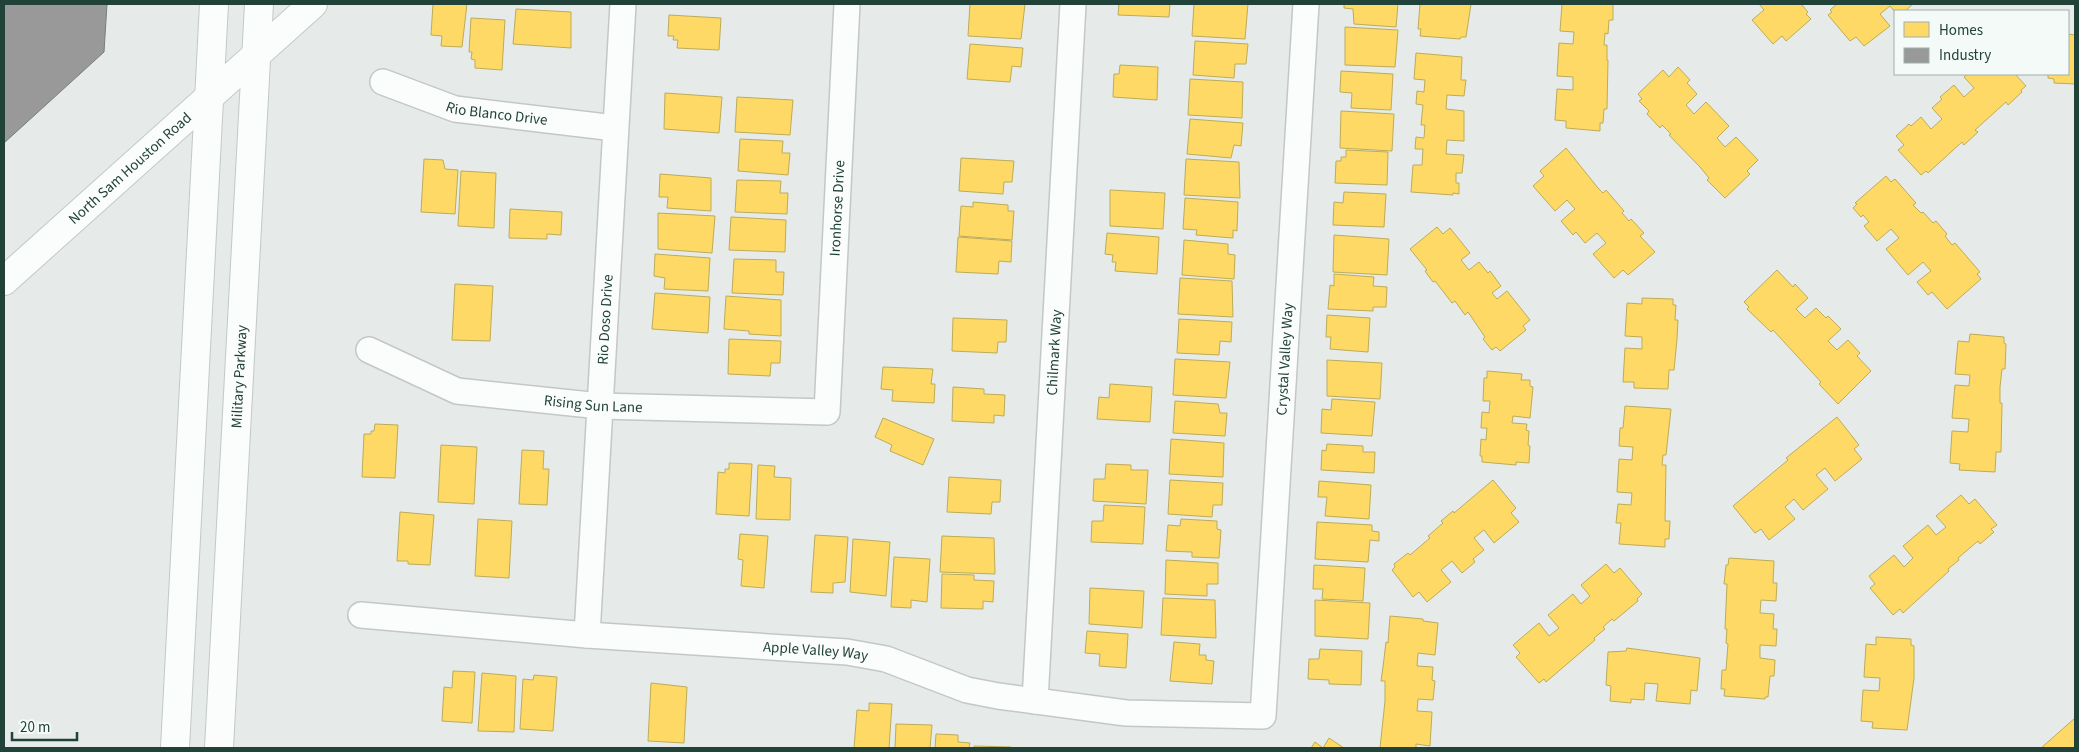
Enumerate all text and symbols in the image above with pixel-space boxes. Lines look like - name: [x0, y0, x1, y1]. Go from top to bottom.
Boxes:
- legend: [1894, 10, 2069, 75]
- text: Homes: [1939, 20, 1983, 41]
- text: Industry: [1939, 45, 1991, 66]
- street label: Rio Blanco Drive: [443, 96, 549, 130]
- street label: North Sam Houston Road: [64, 107, 196, 229]
- street label: Ironhorse Drive: [824, 160, 850, 257]
- street label: Rio Doso Drive: [592, 274, 618, 365]
- street label: Crystal Valley Way: [1271, 302, 1298, 416]
- street label: Chilmark Way: [1041, 309, 1067, 396]
- street label: Military Parkway: [226, 324, 252, 429]
- street label: Rising Sun Lane: [543, 390, 643, 418]
- street label: Apple Valley Way: [762, 636, 870, 666]
- scale bar: [12, 710, 78, 742]
- text: 20 m: [20, 717, 50, 738]

